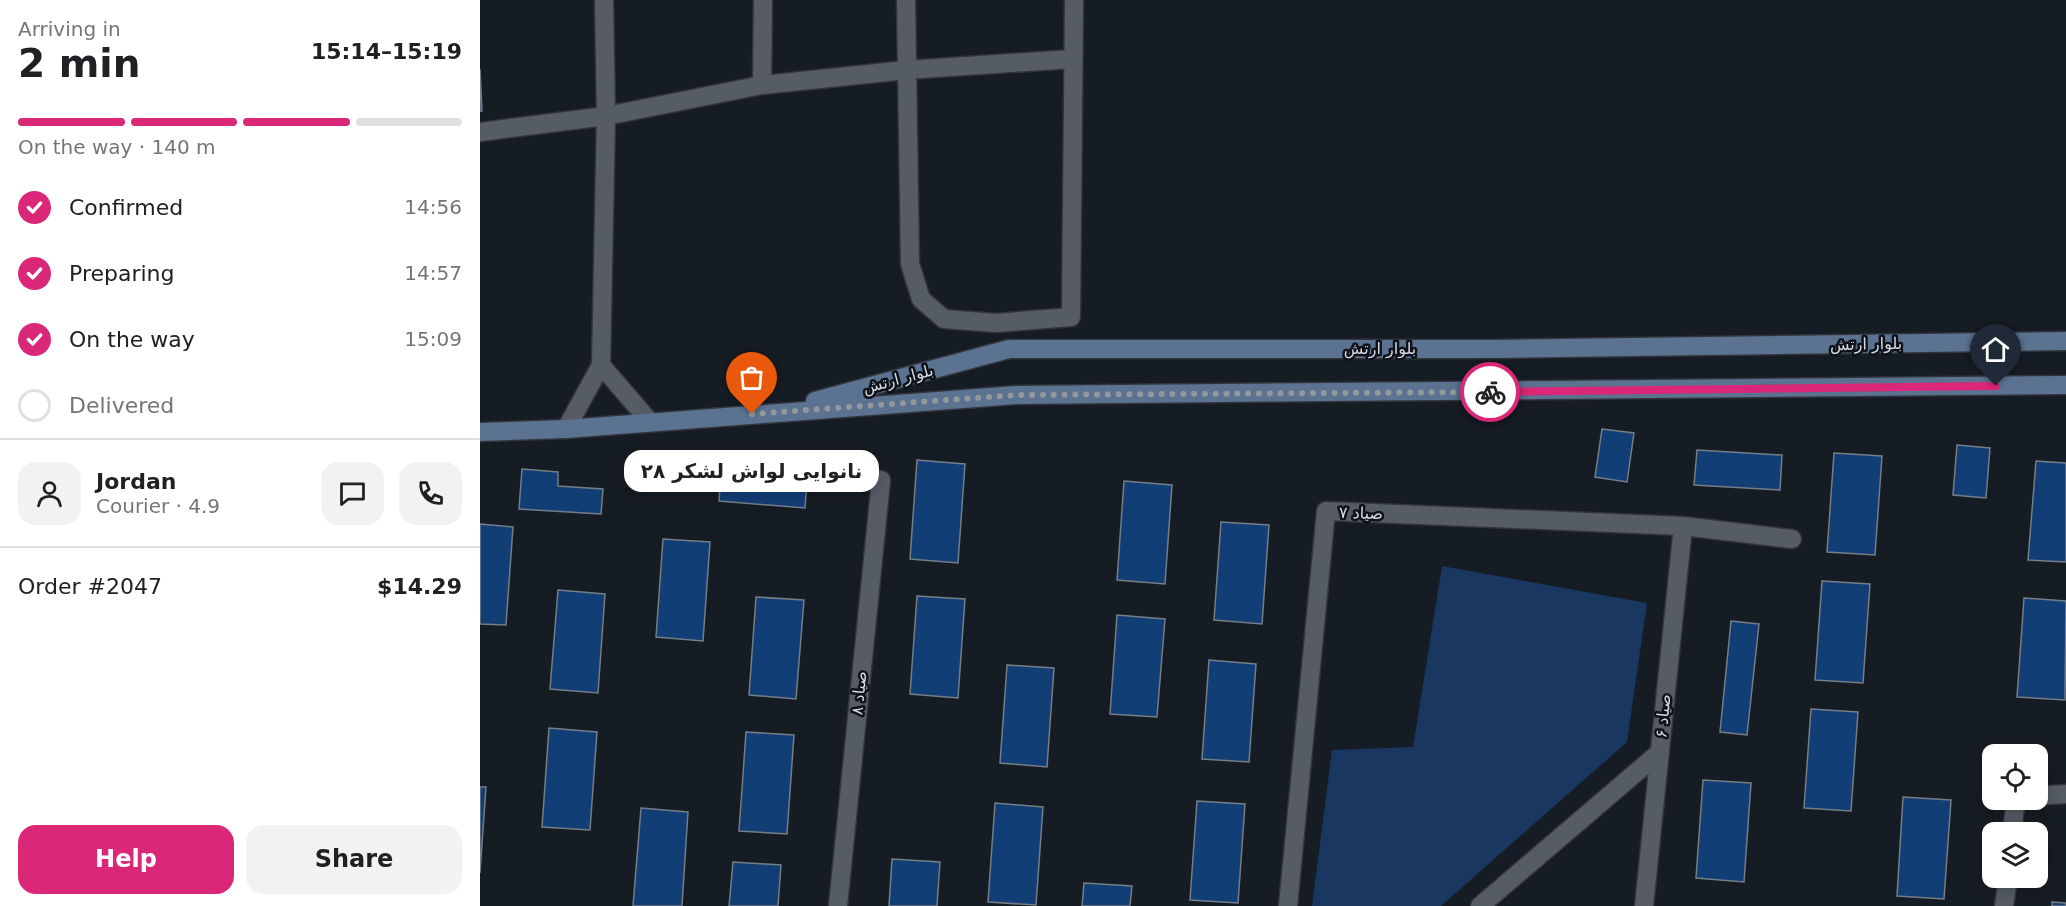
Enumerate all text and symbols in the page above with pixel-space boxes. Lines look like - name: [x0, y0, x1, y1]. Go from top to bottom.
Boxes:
- text: Arriving in: [18, 17, 121, 41]
- text: 15:14–15:19: [311, 39, 462, 64]
- text: 2 min: [18, 41, 140, 86]
- text: On the way · 140 m: [18, 135, 216, 159]
- icon: check: [18, 191, 51, 224]
- text: Confirmed: [69, 195, 183, 220]
- text: 14:56: [404, 195, 462, 219]
- icon: check: [18, 257, 51, 290]
- text: Preparing: [69, 261, 175, 286]
- text: 14:57: [404, 261, 462, 285]
- icon: check: [18, 323, 51, 356]
- pin: [1970, 324, 2021, 386]
- text: On the way: [69, 327, 195, 352]
- text: 15:09: [404, 327, 462, 351]
- icon: home: [1979, 333, 2012, 366]
- street label: بلوار ارتش: [1830, 334, 1902, 355]
- street label: بلوار ارتش: [1344, 339, 1416, 359]
- pin: [726, 352, 777, 414]
- street label: بلوار ارتش: [861, 360, 936, 398]
- icon: bag: [735, 361, 768, 394]
- courier: [1460, 362, 1520, 422]
- icon: bike: [1474, 376, 1507, 409]
- text: Delivered: [69, 393, 174, 418]
- callout: نانوایی لواش لشکر ۲۸: [624, 450, 880, 492]
- text: نانوایی لواش لشکر ۲۸: [641, 459, 862, 483]
- button: person: [18, 462, 81, 525]
- button: chat: [321, 462, 384, 525]
- button: phone: [399, 462, 462, 525]
- text: Jordan: [96, 469, 176, 494]
- text: Courier · 4.9: [96, 494, 220, 518]
- street label: صیاد ۷: [1339, 503, 1383, 523]
- text: Order #2047: [18, 574, 162, 599]
- text: $14.29: [377, 574, 462, 599]
- street label: صیاد ۸: [847, 670, 871, 716]
- street label: صیاد ۶: [1651, 693, 1675, 739]
- map controls: [1982, 744, 2048, 888]
- button: locate: [1982, 744, 2048, 810]
- button: layers: [1982, 822, 2048, 888]
- button: Help: [18, 825, 234, 894]
- button: Share: [246, 825, 462, 894]

